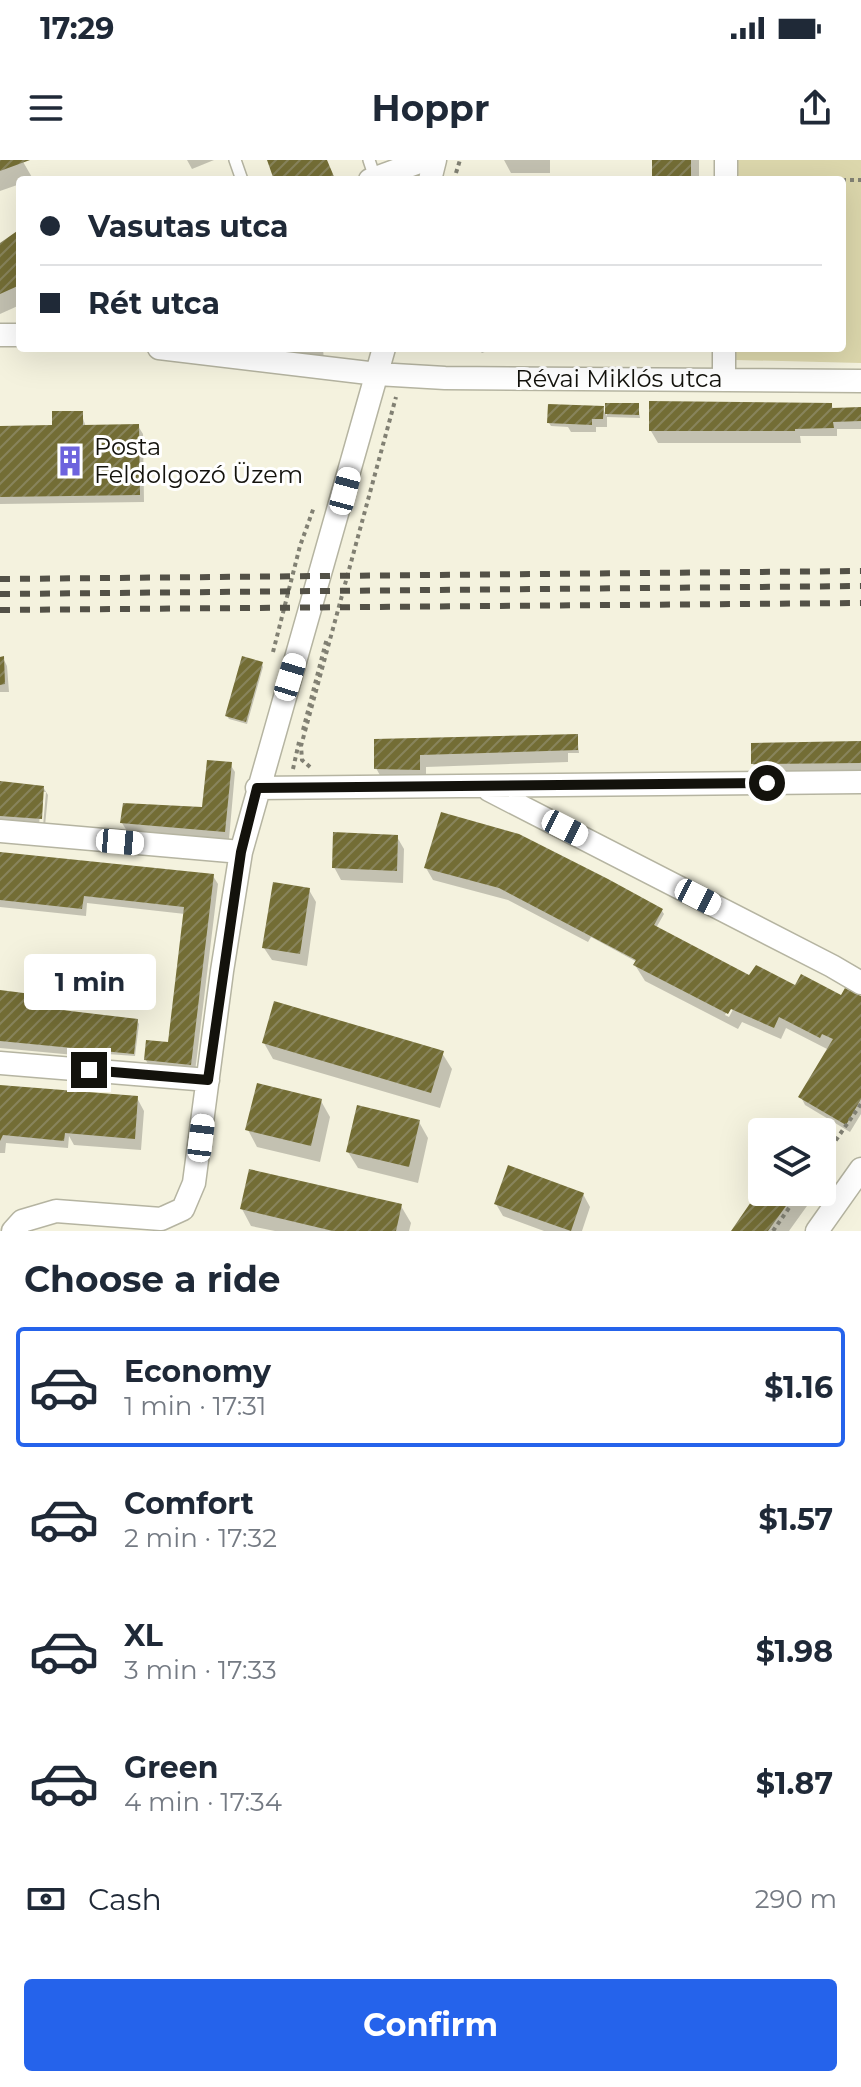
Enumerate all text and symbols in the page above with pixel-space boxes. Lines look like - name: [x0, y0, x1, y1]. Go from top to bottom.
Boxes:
- text: 17:29: [40, 10, 114, 47]
- icon: menu: [24, 86, 68, 130]
- text: Hoppr: [372, 86, 489, 130]
- icon: share: [793, 86, 837, 130]
- text: Vasutas utca: [88, 208, 289, 245]
- text: Rét utca: [88, 285, 220, 322]
- street label: Révai Miklós utca: [515, 364, 723, 393]
- place label: Posta Feldolgozó Üzem: [94, 432, 303, 489]
- building icon: Posta Feldolgozó Üzem: [53, 444, 87, 478]
- car: [327, 465, 363, 517]
- car: [272, 651, 308, 703]
- route start: [749, 765, 785, 801]
- car: [538, 806, 592, 850]
- car: [95, 828, 145, 856]
- car: [671, 875, 725, 919]
- callout: 1 min: [23, 954, 155, 1010]
- text: 1 min: [55, 966, 125, 998]
- route end: [71, 1052, 107, 1088]
- car: [186, 1113, 216, 1163]
- map controls: [748, 1118, 836, 1206]
- button: layers: [748, 1118, 836, 1206]
- text: Choose a ride: [24, 1257, 281, 1301]
- icon: car: [28, 1351, 100, 1423]
- text: Economy: [124, 1353, 271, 1390]
- text: $1.16: [764, 1369, 833, 1406]
- text: 1 min · 17:31: [124, 1390, 266, 1422]
- icon: car: [28, 1483, 100, 1555]
- text: Comfort: [124, 1485, 254, 1522]
- text: $1.57: [758, 1501, 833, 1538]
- text: 2 min · 17:32: [124, 1522, 277, 1554]
- icon: car: [28, 1615, 100, 1687]
- text: XL: [124, 1617, 163, 1654]
- text: $1.98: [756, 1633, 833, 1670]
- text: 3 min · 17:33: [124, 1654, 277, 1686]
- icon: car: [28, 1747, 100, 1819]
- text: Green: [124, 1749, 218, 1786]
- text: $1.87: [756, 1765, 833, 1802]
- text: 4 min · 17:34: [124, 1786, 282, 1818]
- icon: cash: [24, 1877, 68, 1921]
- text: Cash: [88, 1881, 162, 1918]
- text: 290 m: [755, 1883, 837, 1915]
- button: Confirm: [24, 1979, 837, 2071]

